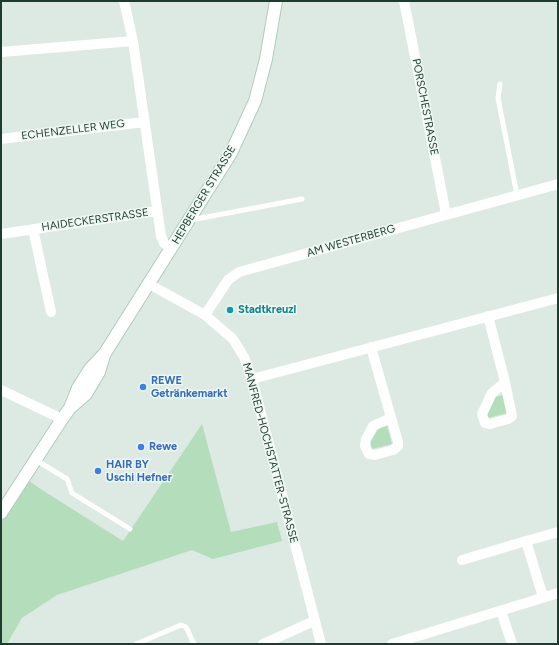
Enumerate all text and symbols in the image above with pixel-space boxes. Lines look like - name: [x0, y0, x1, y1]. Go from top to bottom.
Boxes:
- street label: PORSCHESTRASSE: [409, 57, 441, 157]
- street label: ECHENZELLER WEG: [20, 117, 126, 143]
- street label: HEPBERGER STRASSE: [169, 143, 239, 247]
- street label: HAIDECKERSTRASSE: [41, 206, 149, 234]
- street label: AM WESTERBERG: [305, 222, 397, 260]
- place label: Stadtkreuzl: [238, 303, 296, 317]
- marker: Stadtkreuzl: [225, 305, 235, 315]
- street label: MANFRED-HOCHSTATTER-STRASSE: [239, 361, 301, 545]
- place label: REWE Getränkemarkt: [151, 374, 228, 400]
- marker: REWE Getränkemarkt: [138, 382, 148, 392]
- place label: Rewe: [149, 440, 177, 454]
- marker: Rewe: [136, 442, 146, 452]
- place label: HAIR BY Uschi Hefner: [106, 458, 172, 484]
- marker: HAIR BY Uschi Hefner: [93, 466, 103, 476]

